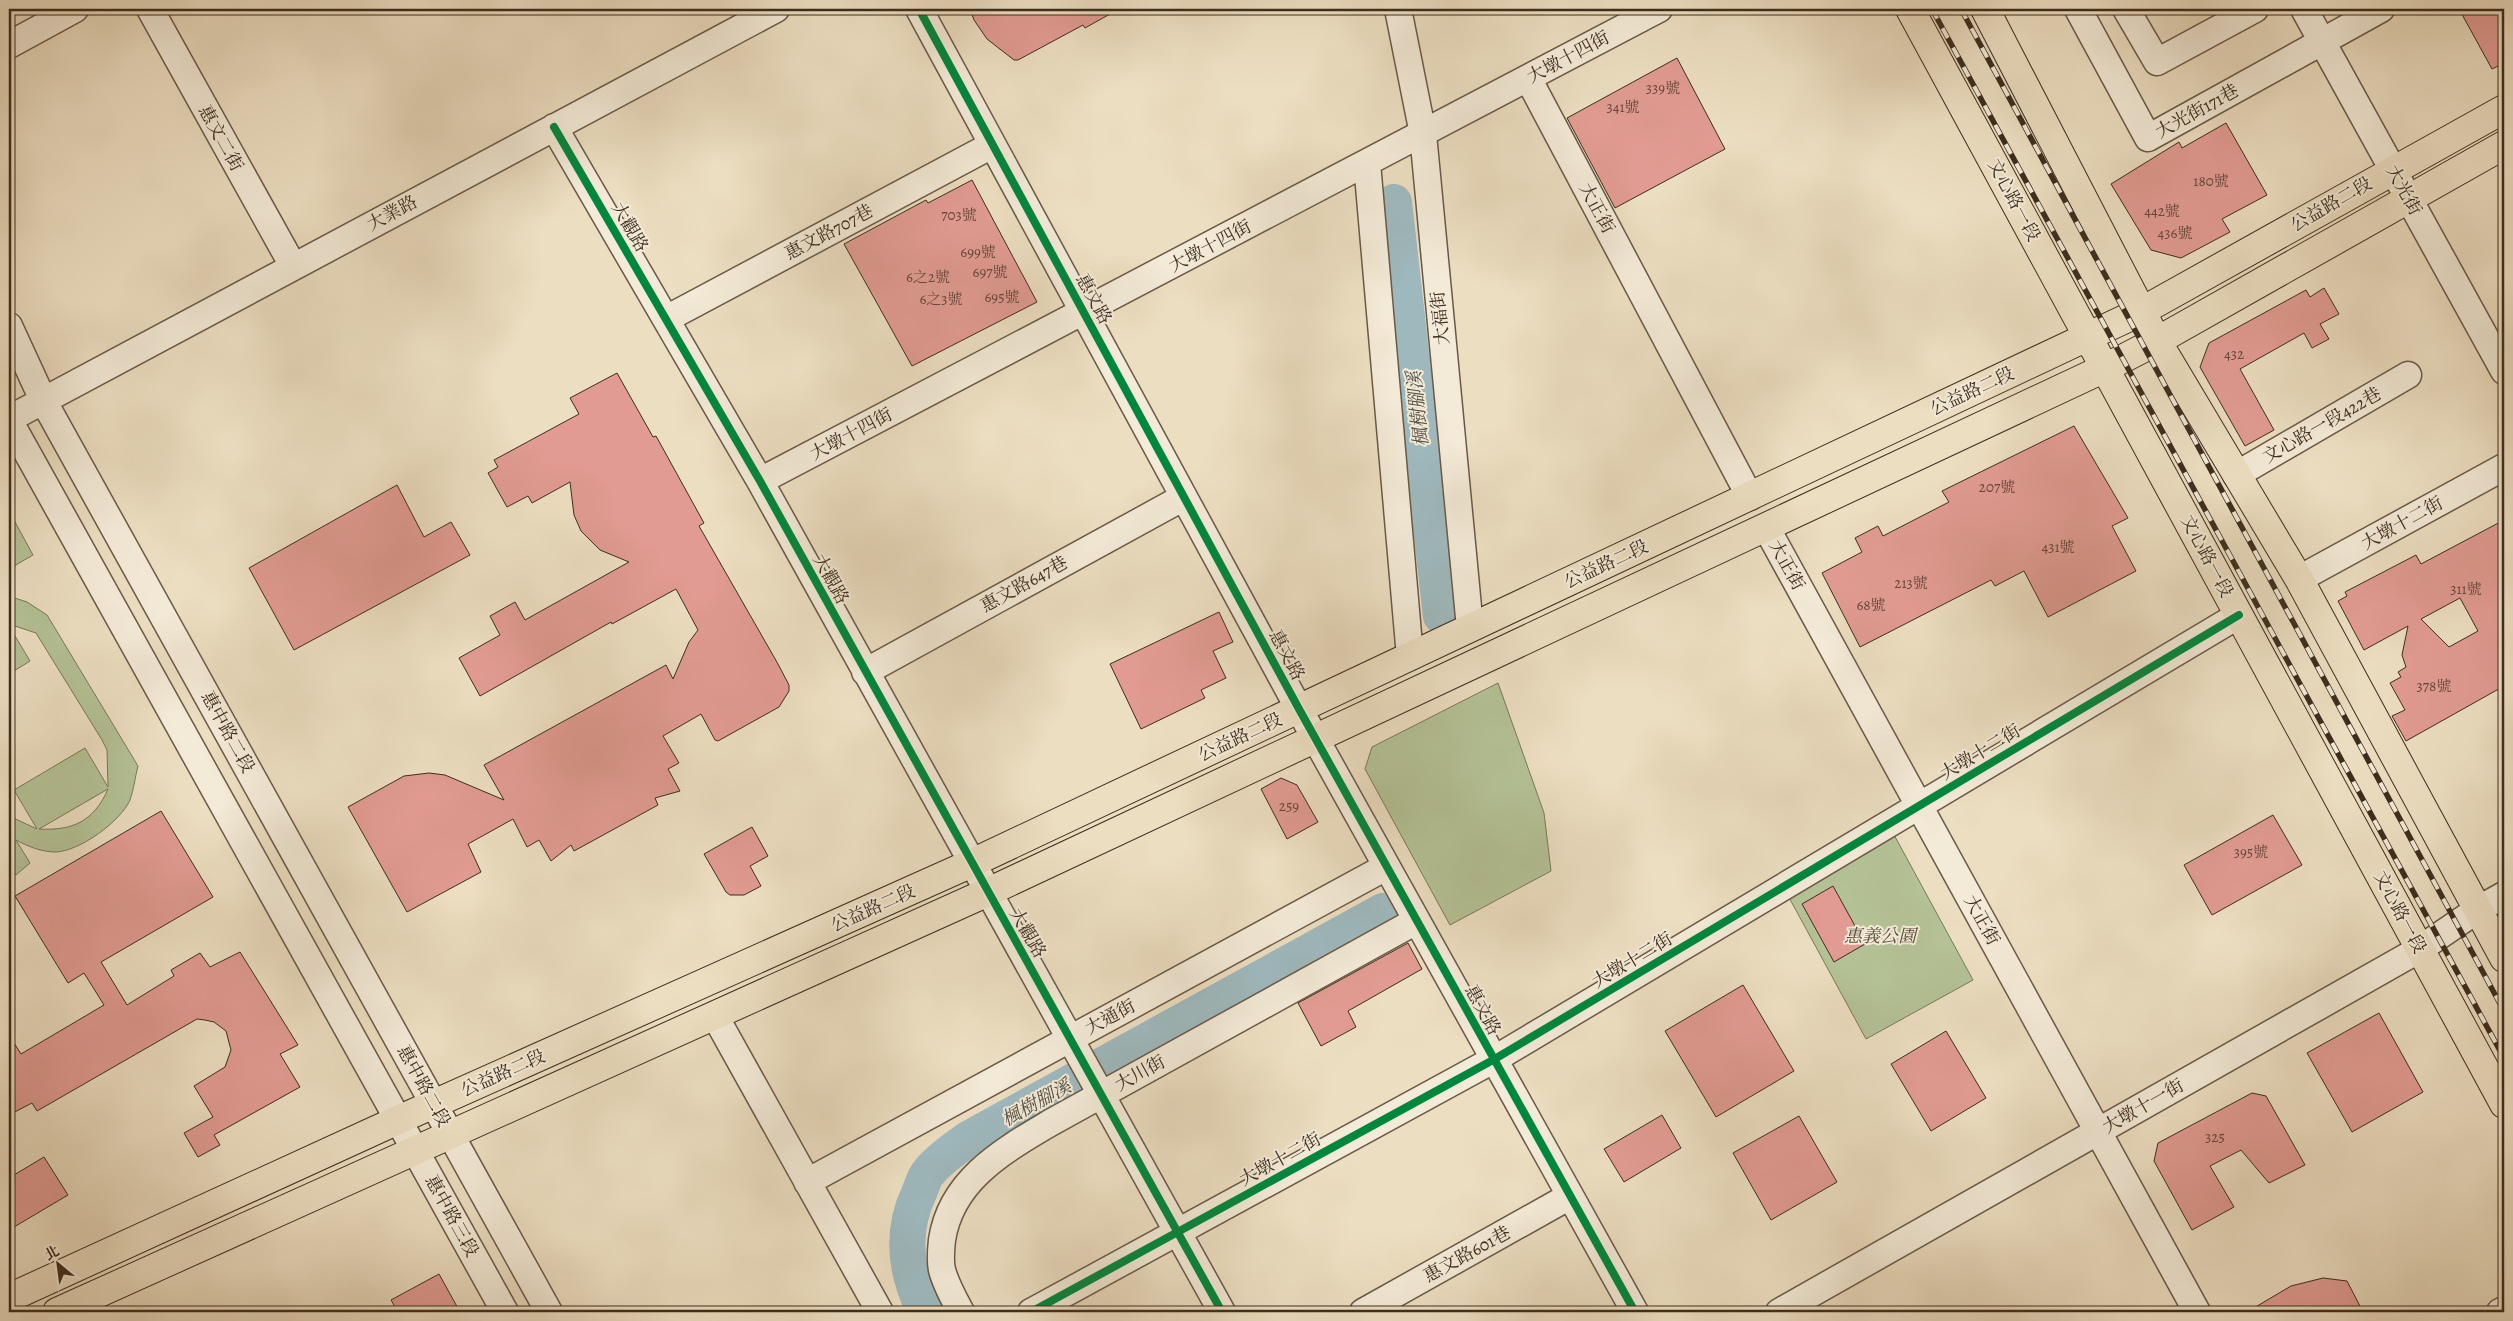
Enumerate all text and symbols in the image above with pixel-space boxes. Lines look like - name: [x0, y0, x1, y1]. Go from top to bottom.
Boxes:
- street label: 大墩十四街: [1523, 25, 1613, 89]
- house number: 339號: [1646, 78, 1680, 98]
- street label: 大光街171巷: [2151, 78, 2243, 144]
- house number: 341號: [1606, 97, 1640, 117]
- street label: 惠文二街: [193, 101, 249, 175]
- street label: 文心路一段: [1982, 155, 2046, 245]
- street label: 大光街: [2380, 161, 2428, 219]
- house number: 180號: [2193, 171, 2229, 191]
- street label: 公益路二段: [2286, 171, 2376, 237]
- street label: 大正街: [1574, 179, 1620, 237]
- street label: 大業路: [363, 190, 421, 236]
- street label: 大觀路: [606, 198, 654, 256]
- street label: 惠文路707巷: [781, 199, 877, 265]
- house number: 442號: [2144, 201, 2180, 221]
- house number: 703號: [941, 205, 977, 225]
- street label: 大墩十四街: [1165, 214, 1255, 278]
- house number: 436號: [2158, 223, 2192, 243]
- house number: 699號: [960, 242, 996, 262]
- house number: 697號: [972, 262, 1008, 282]
- house number: 6之2號: [906, 267, 950, 287]
- street label: 惠文路: [1070, 270, 1118, 328]
- house number: 695號: [984, 287, 1020, 307]
- house number: 6之3號: [919, 289, 963, 309]
- street label: 大福街: [1425, 290, 1455, 346]
- house number: 432: [2224, 344, 2244, 364]
- street label: 公益路二段: [1926, 361, 2018, 421]
- water label: 楓樹腳溪: [1401, 368, 1435, 448]
- street label: 文心路一段422巷: [2258, 381, 2386, 469]
- street label: 大墩十四街: [806, 402, 896, 466]
- house number: 207號: [1979, 477, 2015, 497]
- street label: 大墩十二街: [2357, 491, 2447, 555]
- street label: 文心路一段: [2175, 511, 2239, 601]
- street label: 公益路二段: [1560, 534, 1652, 594]
- street label: 大正街: [1763, 536, 1811, 594]
- house number: 431號: [2041, 537, 2075, 557]
- street label: 大觀路: [807, 550, 855, 608]
- street label: 惠文路647巷: [976, 550, 1072, 618]
- house number: 213號: [1894, 573, 1928, 593]
- house number: 311號: [2450, 579, 2482, 599]
- house number: 68號: [1856, 595, 1886, 615]
- street label: 惠文路: [1264, 626, 1310, 684]
- house number: 378號: [2417, 676, 2451, 696]
- street label: 惠中路二段: [196, 687, 260, 777]
- street label: 公益路二段: [1194, 707, 1286, 767]
- street label: 大墩十二街: [1935, 719, 2025, 785]
- house number: 259: [1279, 796, 1299, 816]
- house number: 395號: [2234, 842, 2268, 862]
- street label: 文心路一段: [2368, 867, 2432, 957]
- street label: 公益路二段: [827, 879, 919, 937]
- street label: 大正街: [1958, 891, 2006, 949]
- street label: 大觀路: [1004, 904, 1052, 962]
- park label: 惠義公園: [1844, 924, 1919, 948]
- street label: 大墩十二街: [1587, 927, 1677, 993]
- street label: 惠文路: [1459, 981, 1507, 1039]
- street label: 大通街: [1081, 994, 1139, 1040]
- street label: 惠中路二段: [392, 1041, 456, 1131]
- street label: 公益路二段: [457, 1044, 549, 1102]
- street label: 大川街: [1111, 1049, 1169, 1097]
- water label: 楓樹腳溪: [997, 1072, 1078, 1133]
- street label: 大墩十一街: [2098, 1073, 2188, 1139]
- street label: 大墩十二街: [1235, 1127, 1325, 1191]
- house number: 325: [2205, 1127, 2225, 1147]
- street label: 惠中路三段: [420, 1171, 484, 1261]
- street label: 惠文路601巷: [1419, 1220, 1515, 1288]
- north arrow: [32, 1238, 82, 1288]
- text: 北: [41, 1241, 63, 1265]

